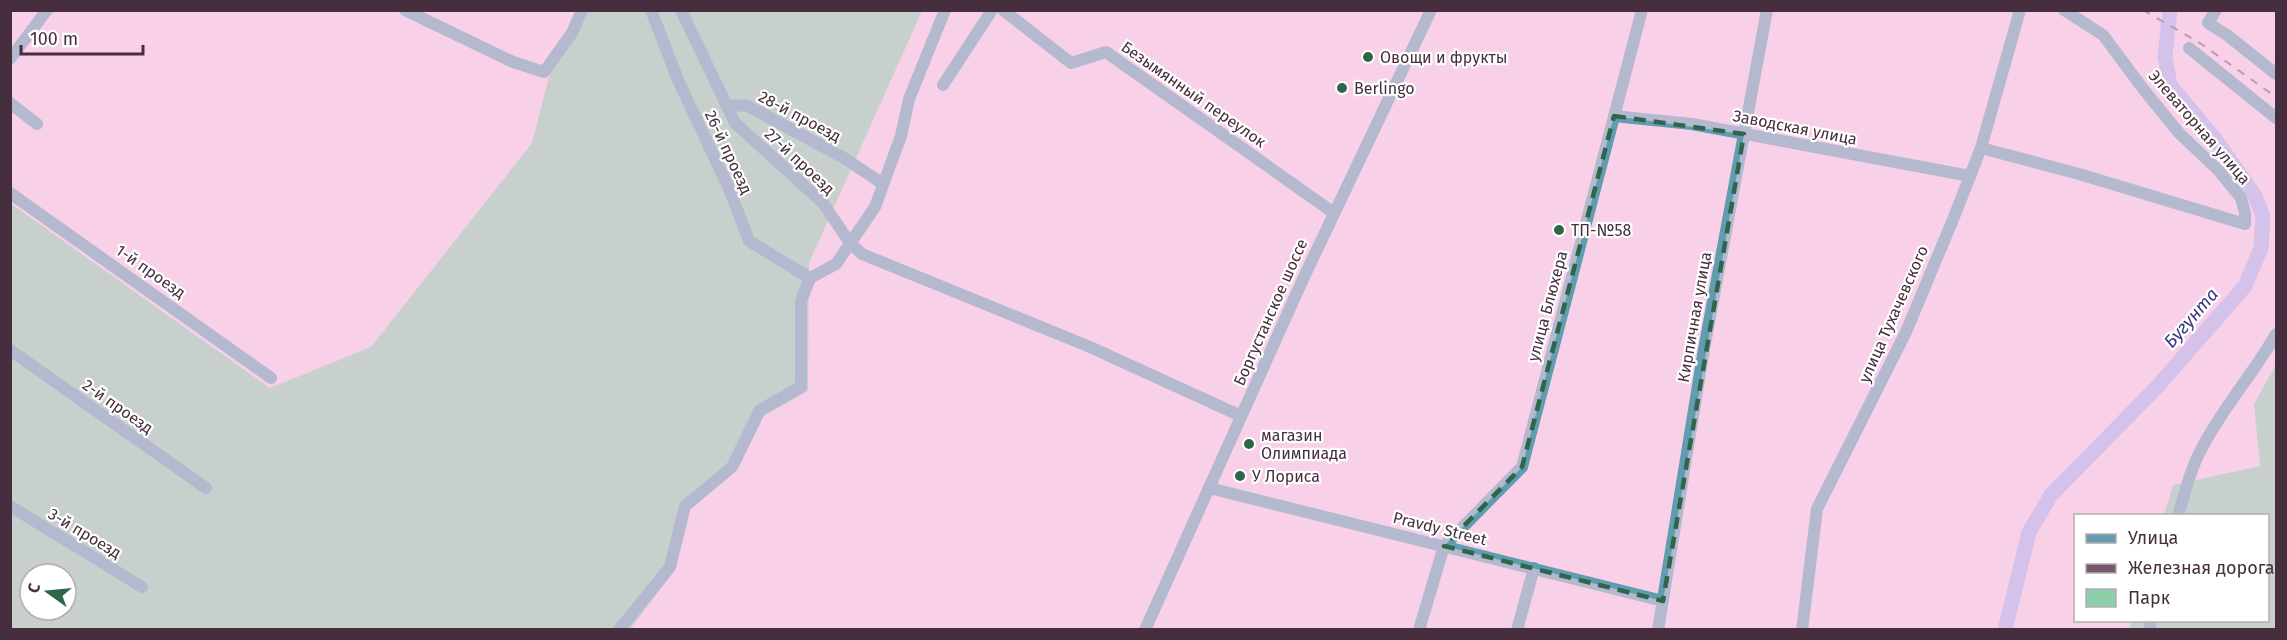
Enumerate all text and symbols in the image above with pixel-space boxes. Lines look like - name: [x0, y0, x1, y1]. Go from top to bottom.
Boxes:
- scale bar: [21, 18, 142, 56]
- text: 100 m: [30, 28, 78, 50]
- street label: Безымянный переулок: [1118, 37, 1270, 152]
- place label: Овощи и фрукты: [1380, 48, 1507, 67]
- marker: Овощи и фрукты: [1361, 50, 1375, 64]
- street label: Элеваторная улица: [2145, 66, 2254, 188]
- place label: Berlingo: [1354, 79, 1415, 98]
- marker: Berlingo: [1335, 81, 1349, 95]
- street label: 28-й проезд: [755, 87, 844, 146]
- street label: Заводская улица: [1731, 106, 1859, 149]
- street label: 26-й проезд: [701, 107, 756, 197]
- street label: 27-й проезд: [761, 124, 839, 199]
- place label: ТП-№58: [1571, 221, 1631, 240]
- marker: ТП-№58: [1552, 223, 1566, 237]
- street label: Боргустанское шоссе: [1229, 236, 1311, 389]
- street label: 1-й проезд: [112, 241, 189, 302]
- street label: улица Тухачевского: [1855, 243, 1932, 386]
- street label: улица Блюхера: [1524, 249, 1571, 364]
- street label: Кирпичная улица: [1674, 250, 1715, 384]
- water label: Бугунта: [2159, 284, 2223, 352]
- street label: 2-й проезд: [79, 375, 157, 438]
- place label: магазин Олимпиада: [1261, 426, 1347, 463]
- marker: магазин Олимпиада: [1242, 437, 1256, 451]
- place label: У Лориса: [1252, 467, 1320, 486]
- marker: У Лориса: [1233, 469, 1247, 483]
- street label: 3-й проезд: [45, 504, 125, 563]
- street label: Pravdy Street: [1391, 508, 1489, 549]
- legend: [2074, 514, 2269, 622]
- text: Улица: [2128, 527, 2178, 549]
- text: Железная дорога: [2128, 557, 2275, 579]
- north arrow: [18, 562, 78, 622]
- text: С: [24, 581, 45, 595]
- text: Парк: [2128, 587, 2171, 609]

